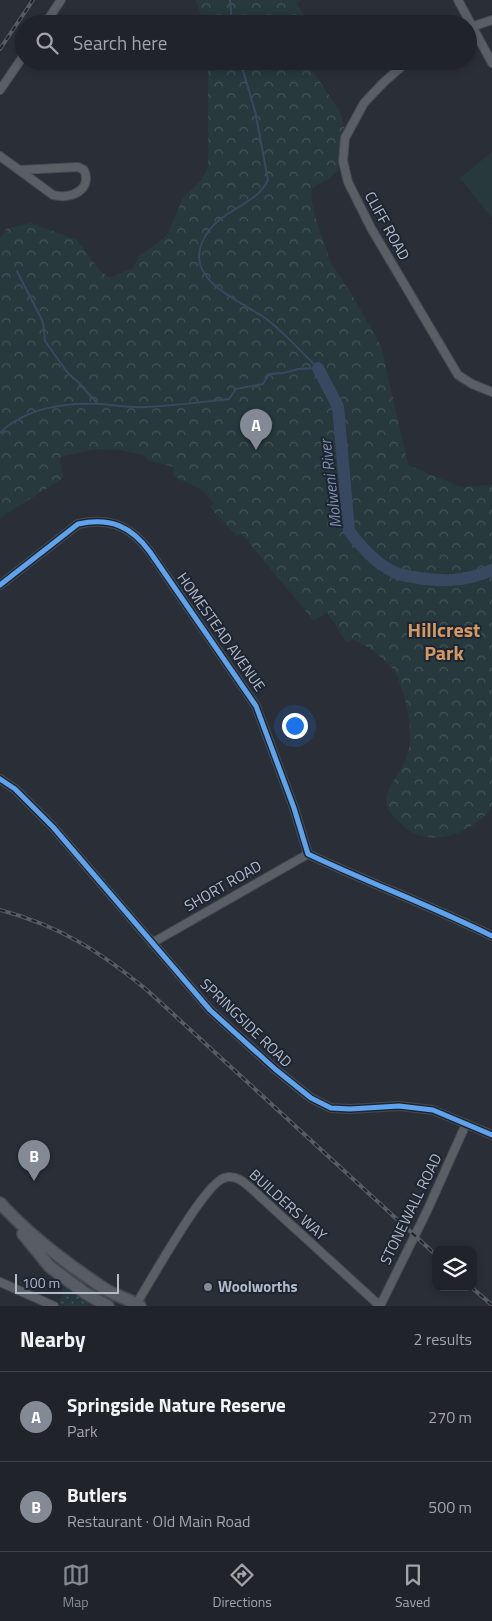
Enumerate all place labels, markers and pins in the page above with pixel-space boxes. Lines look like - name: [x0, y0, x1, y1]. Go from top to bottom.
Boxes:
- pin: A: [240, 409, 272, 450]
- pin: B: [18, 1140, 50, 1181]
- place label: Woolworths: [218, 1275, 298, 1298]
- marker: Woolworths: [202, 1281, 214, 1293]

